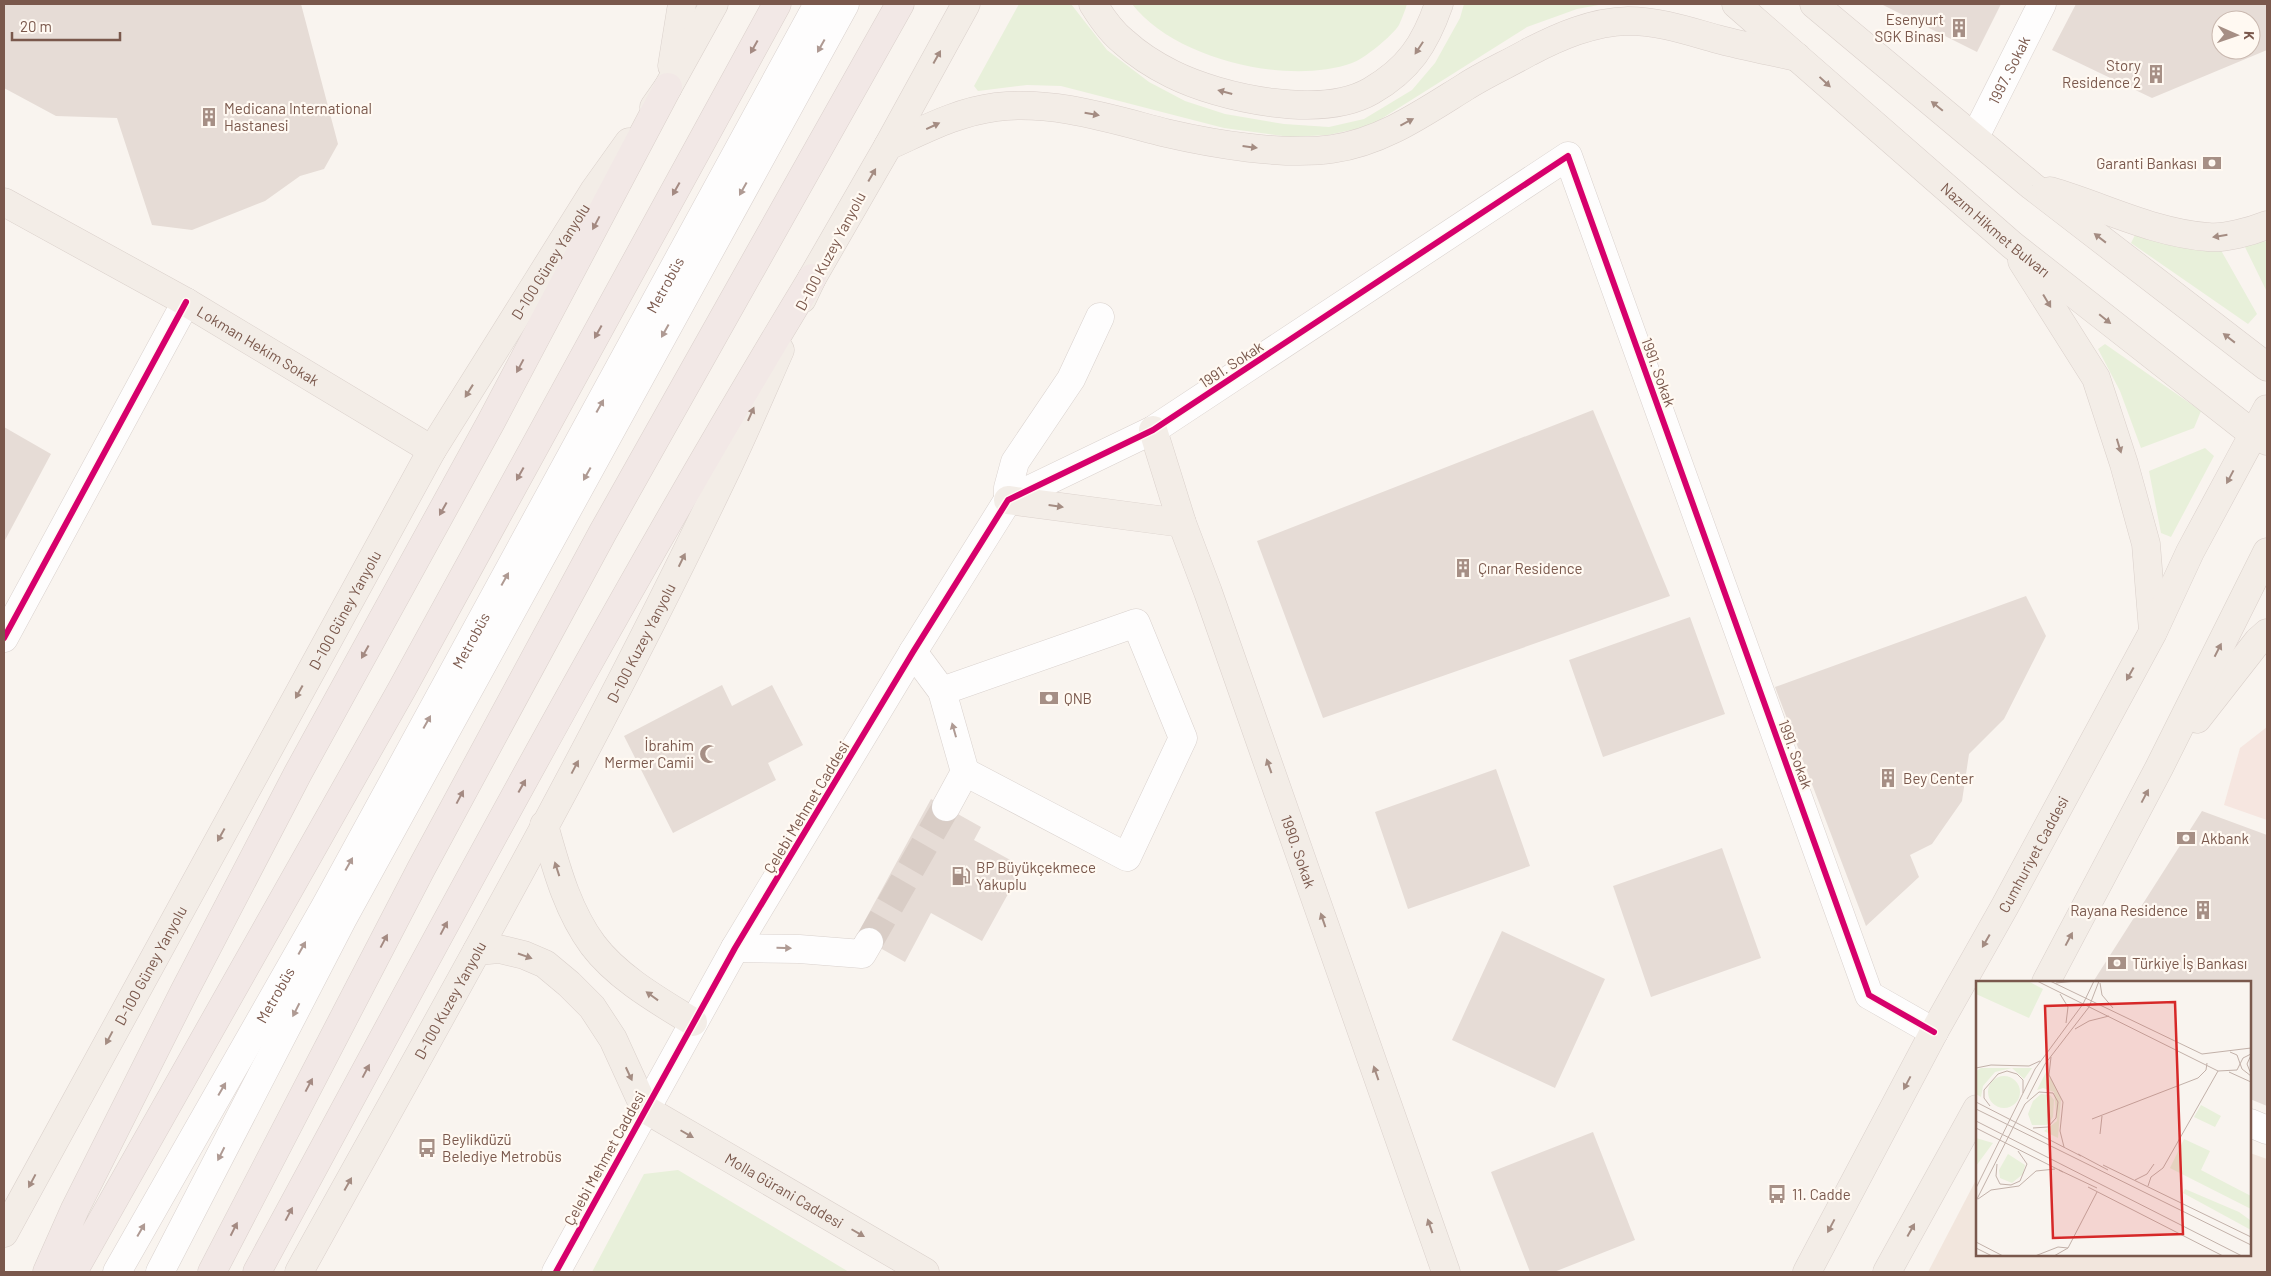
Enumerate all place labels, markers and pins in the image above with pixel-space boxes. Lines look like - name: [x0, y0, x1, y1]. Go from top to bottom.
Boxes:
- place label: Esenyurt SGK Binası: [1875, 10, 1944, 45]
- building icon: Esenyurt SGK Binası: [1948, 17, 1970, 39]
- place label: Story Residence 2: [2062, 56, 2141, 91]
- building icon: Story Residence 2: [2145, 63, 2167, 85]
- place label: Medicana International Hastanesi: [224, 99, 372, 134]
- building icon: Medicana International Hastanesi: [198, 106, 220, 128]
- bank icon: Garanti Bankası: [2201, 152, 2223, 174]
- place label: Garanti Bankası: [2096, 154, 2197, 172]
- building icon: Çınar Residence: [1452, 557, 1474, 579]
- place label: Çınar Residence: [1478, 559, 1582, 577]
- bank icon: QNB: [1038, 687, 1060, 709]
- place label: QNB: [1064, 689, 1092, 707]
- place label: İbrahim Mermer Camii: [604, 736, 694, 771]
- mosque icon: İbrahim Mermer Camii: [698, 743, 720, 765]
- building icon: Bey Center: [1877, 767, 1899, 789]
- place label: Bey Center: [1903, 769, 1975, 787]
- bank icon: Akbank: [2175, 827, 2197, 849]
- place label: Akbank: [2201, 829, 2250, 847]
- place label: BP Büyükçekmece Yakuplu: [976, 858, 1096, 893]
- fuel station icon: BP Büyükçekmece Yakuplu: [950, 865, 972, 887]
- building icon: Rayana Residence: [2192, 899, 2214, 921]
- place label: Rayana Residence: [2070, 901, 2188, 919]
- bank icon: Türkiye İş Bankası: [2106, 952, 2128, 974]
- place label: Türkiye İş Bankası: [2132, 954, 2247, 972]
- place label: Beylikdüzü Belediye Metrobüs: [442, 1130, 562, 1165]
- bus stop icon: Beylikdüzü Belediye Metrobüs: [416, 1137, 438, 1159]
- bus stop icon: 11. Cadde: [1766, 1183, 1788, 1205]
- place label: 11. Cadde: [1792, 1185, 1851, 1203]

